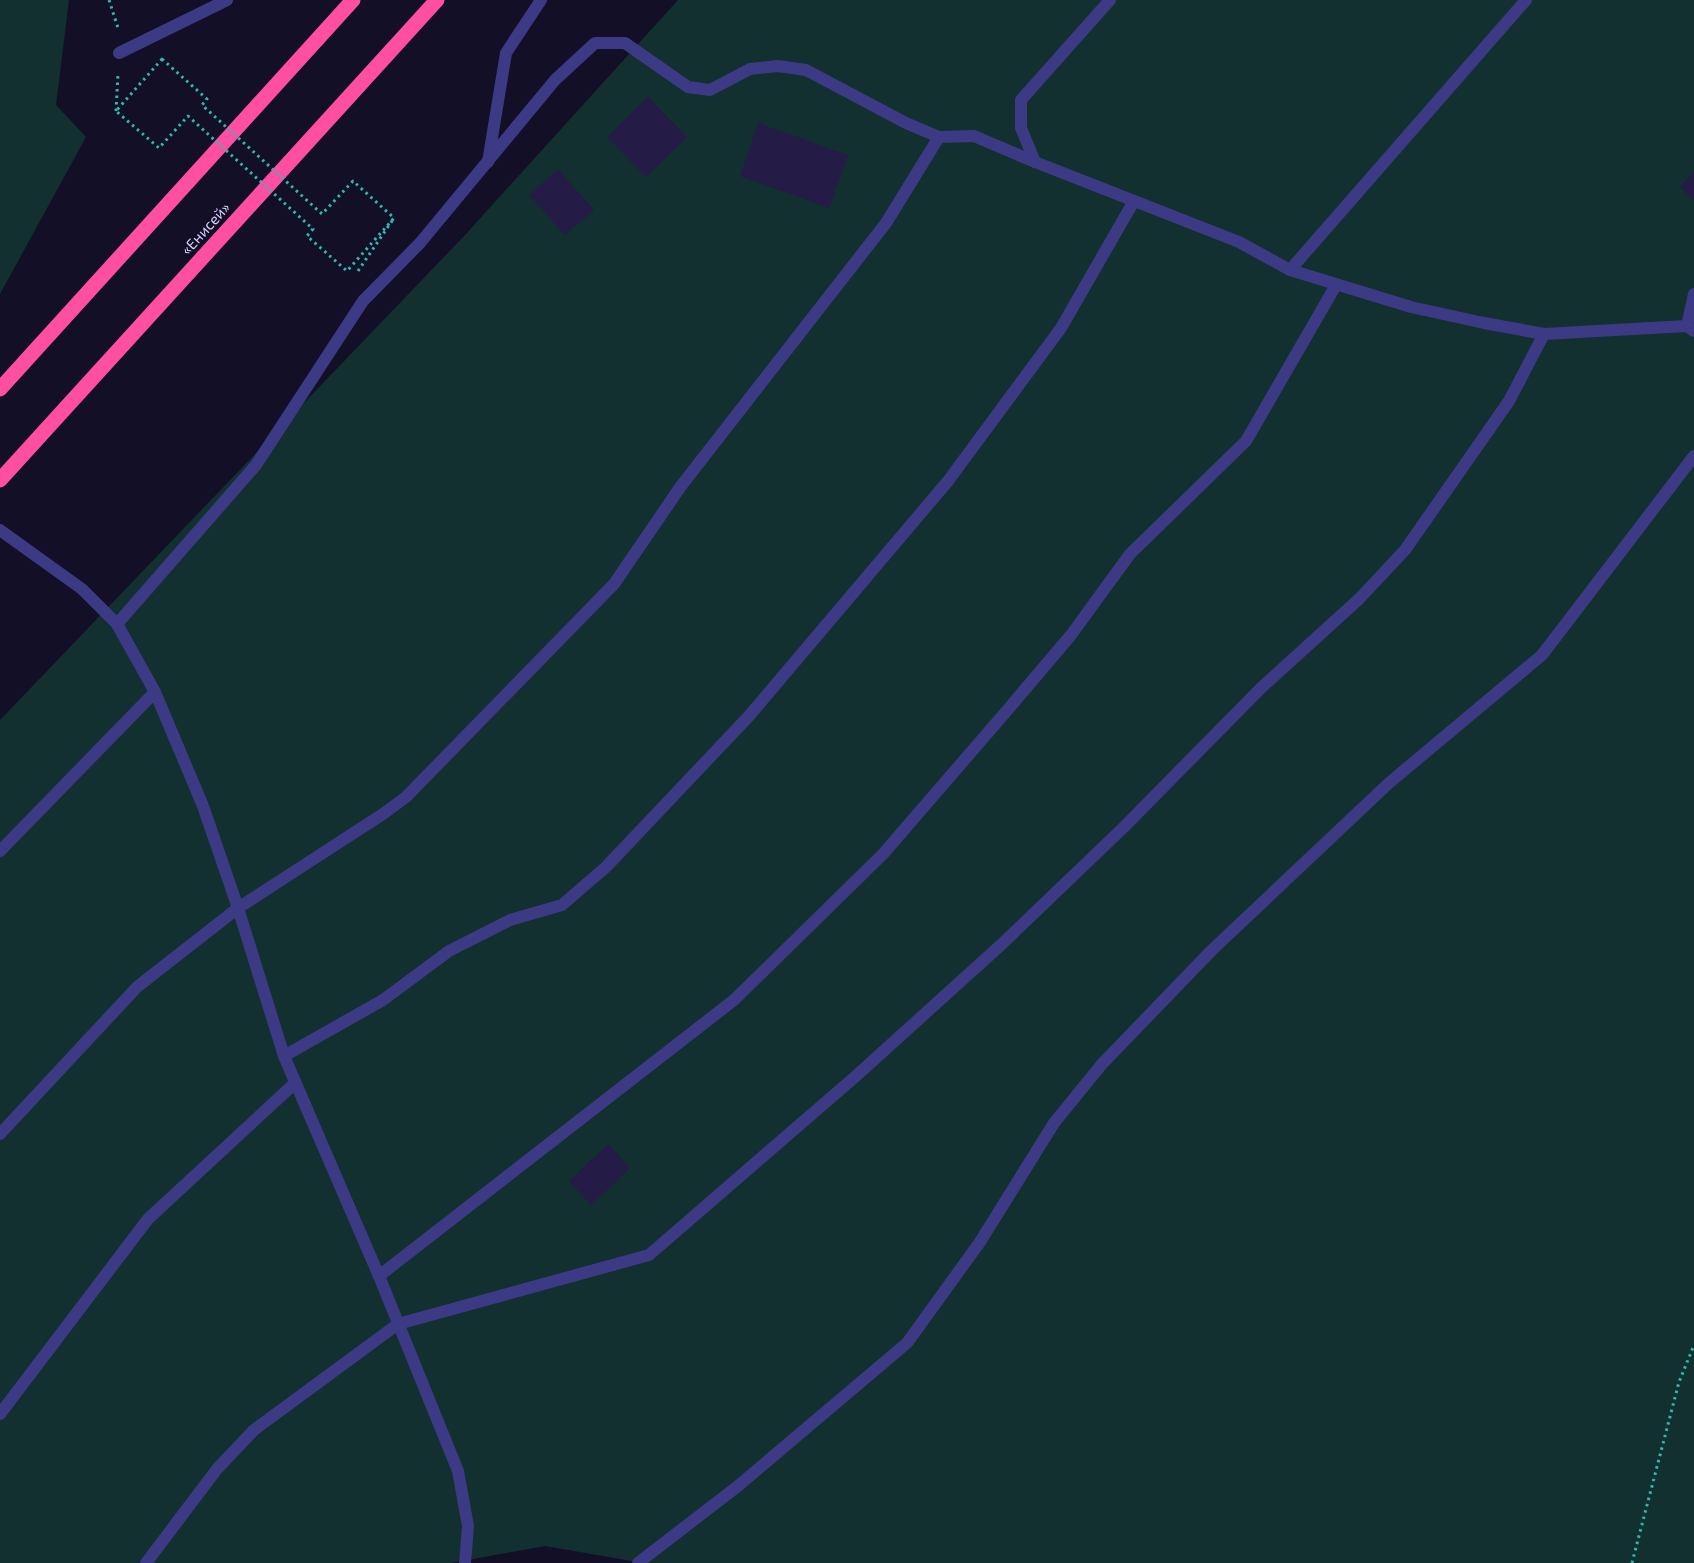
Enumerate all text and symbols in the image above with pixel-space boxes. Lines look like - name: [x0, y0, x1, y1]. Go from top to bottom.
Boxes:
- street label: «Енисей»: [177, 198, 233, 258]

